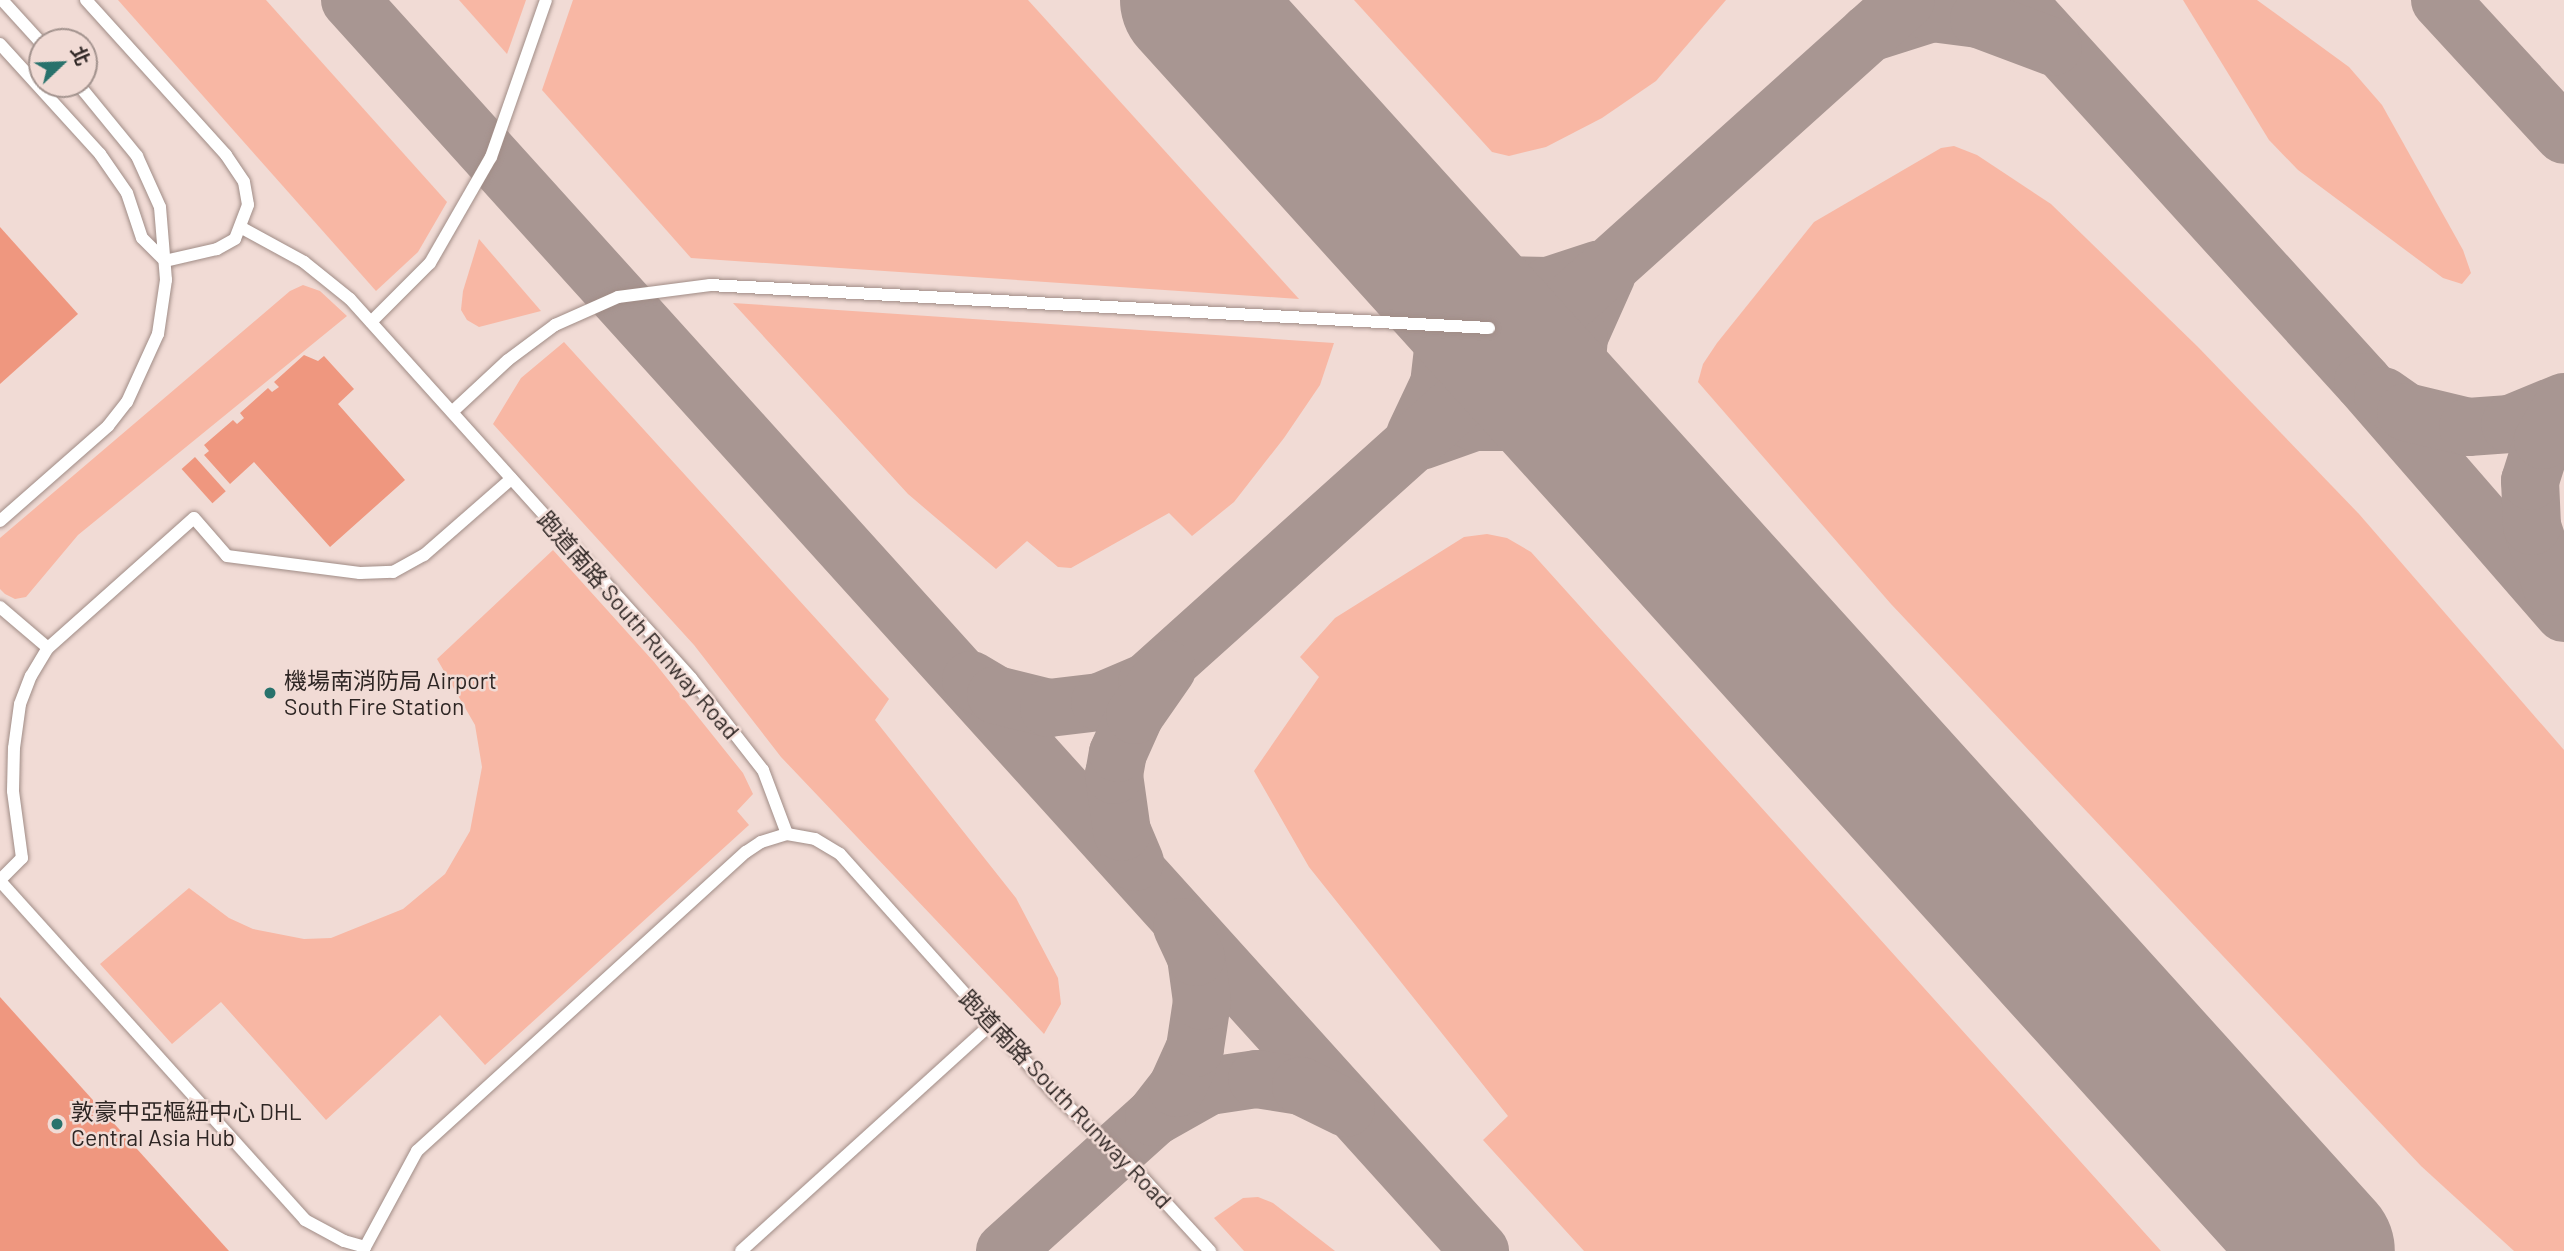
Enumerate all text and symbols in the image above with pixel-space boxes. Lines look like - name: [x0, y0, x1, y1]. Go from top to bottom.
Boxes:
- north arrow: [28, 28, 98, 98]
- text: 北: [67, 42, 95, 69]
- street label: 跑道南路 South Runway Road: [533, 505, 745, 745]
- place label: 機場南消防局 Airport South Fire Station: [284, 666, 497, 720]
- marker: 機場南消防局 Airport South Fire Station: [262, 685, 278, 701]
- street label: 跑道南路 South Runway Road: [954, 984, 1178, 1214]
- place label: 敦豪中亞樞紐中心 DHL Central Asia Hub: [71, 1097, 302, 1151]
- marker: 敦豪中亞樞紐中心 DHL Central Asia Hub: [49, 1116, 65, 1132]

